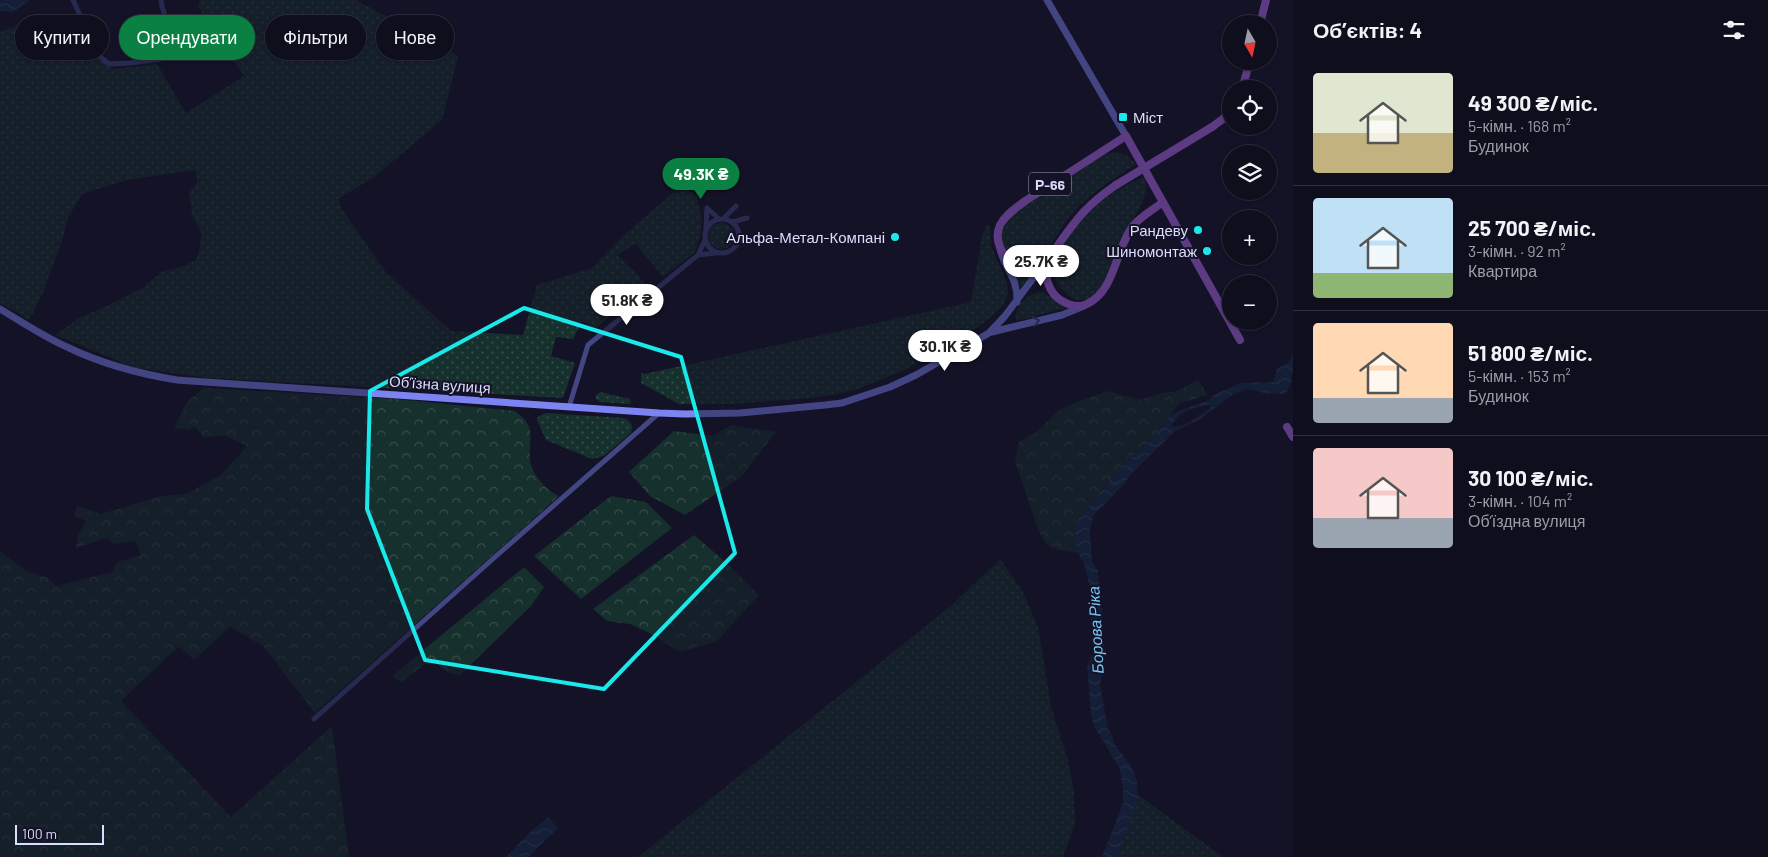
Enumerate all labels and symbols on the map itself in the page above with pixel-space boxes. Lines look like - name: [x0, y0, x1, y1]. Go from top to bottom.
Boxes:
- north arrow: [1222, 15, 1278, 70]
- place label: Міст: [1133, 108, 1163, 126]
- marker: Міст: [1117, 111, 1129, 123]
- pin: 49.3K ₴: [655, 158, 747, 200]
- road number: Р-66: [1029, 172, 1071, 195]
- place label: Рандеву: [1130, 221, 1188, 239]
- marker: Рандеву: [1192, 224, 1204, 236]
- place label: Альфа-Метал-Компані: [726, 228, 885, 246]
- marker: Альфа-Метал-Компані: [889, 231, 901, 243]
- place label: Шиномонтаж: [1106, 242, 1197, 260]
- pin: 25.7K ₴: [995, 244, 1087, 287]
- marker: Шиномонтаж: [1201, 245, 1213, 257]
- pin: 51.8K ₴: [581, 284, 673, 326]
- one-way arrow: [1032, 316, 1041, 327]
- pin: 30.1K ₴: [899, 330, 991, 372]
- street label: Об’їзна вулиця: [389, 371, 491, 397]
- water label: Борова Ріка: [1083, 586, 1107, 674]
- scale bar: [15, 822, 104, 845]

